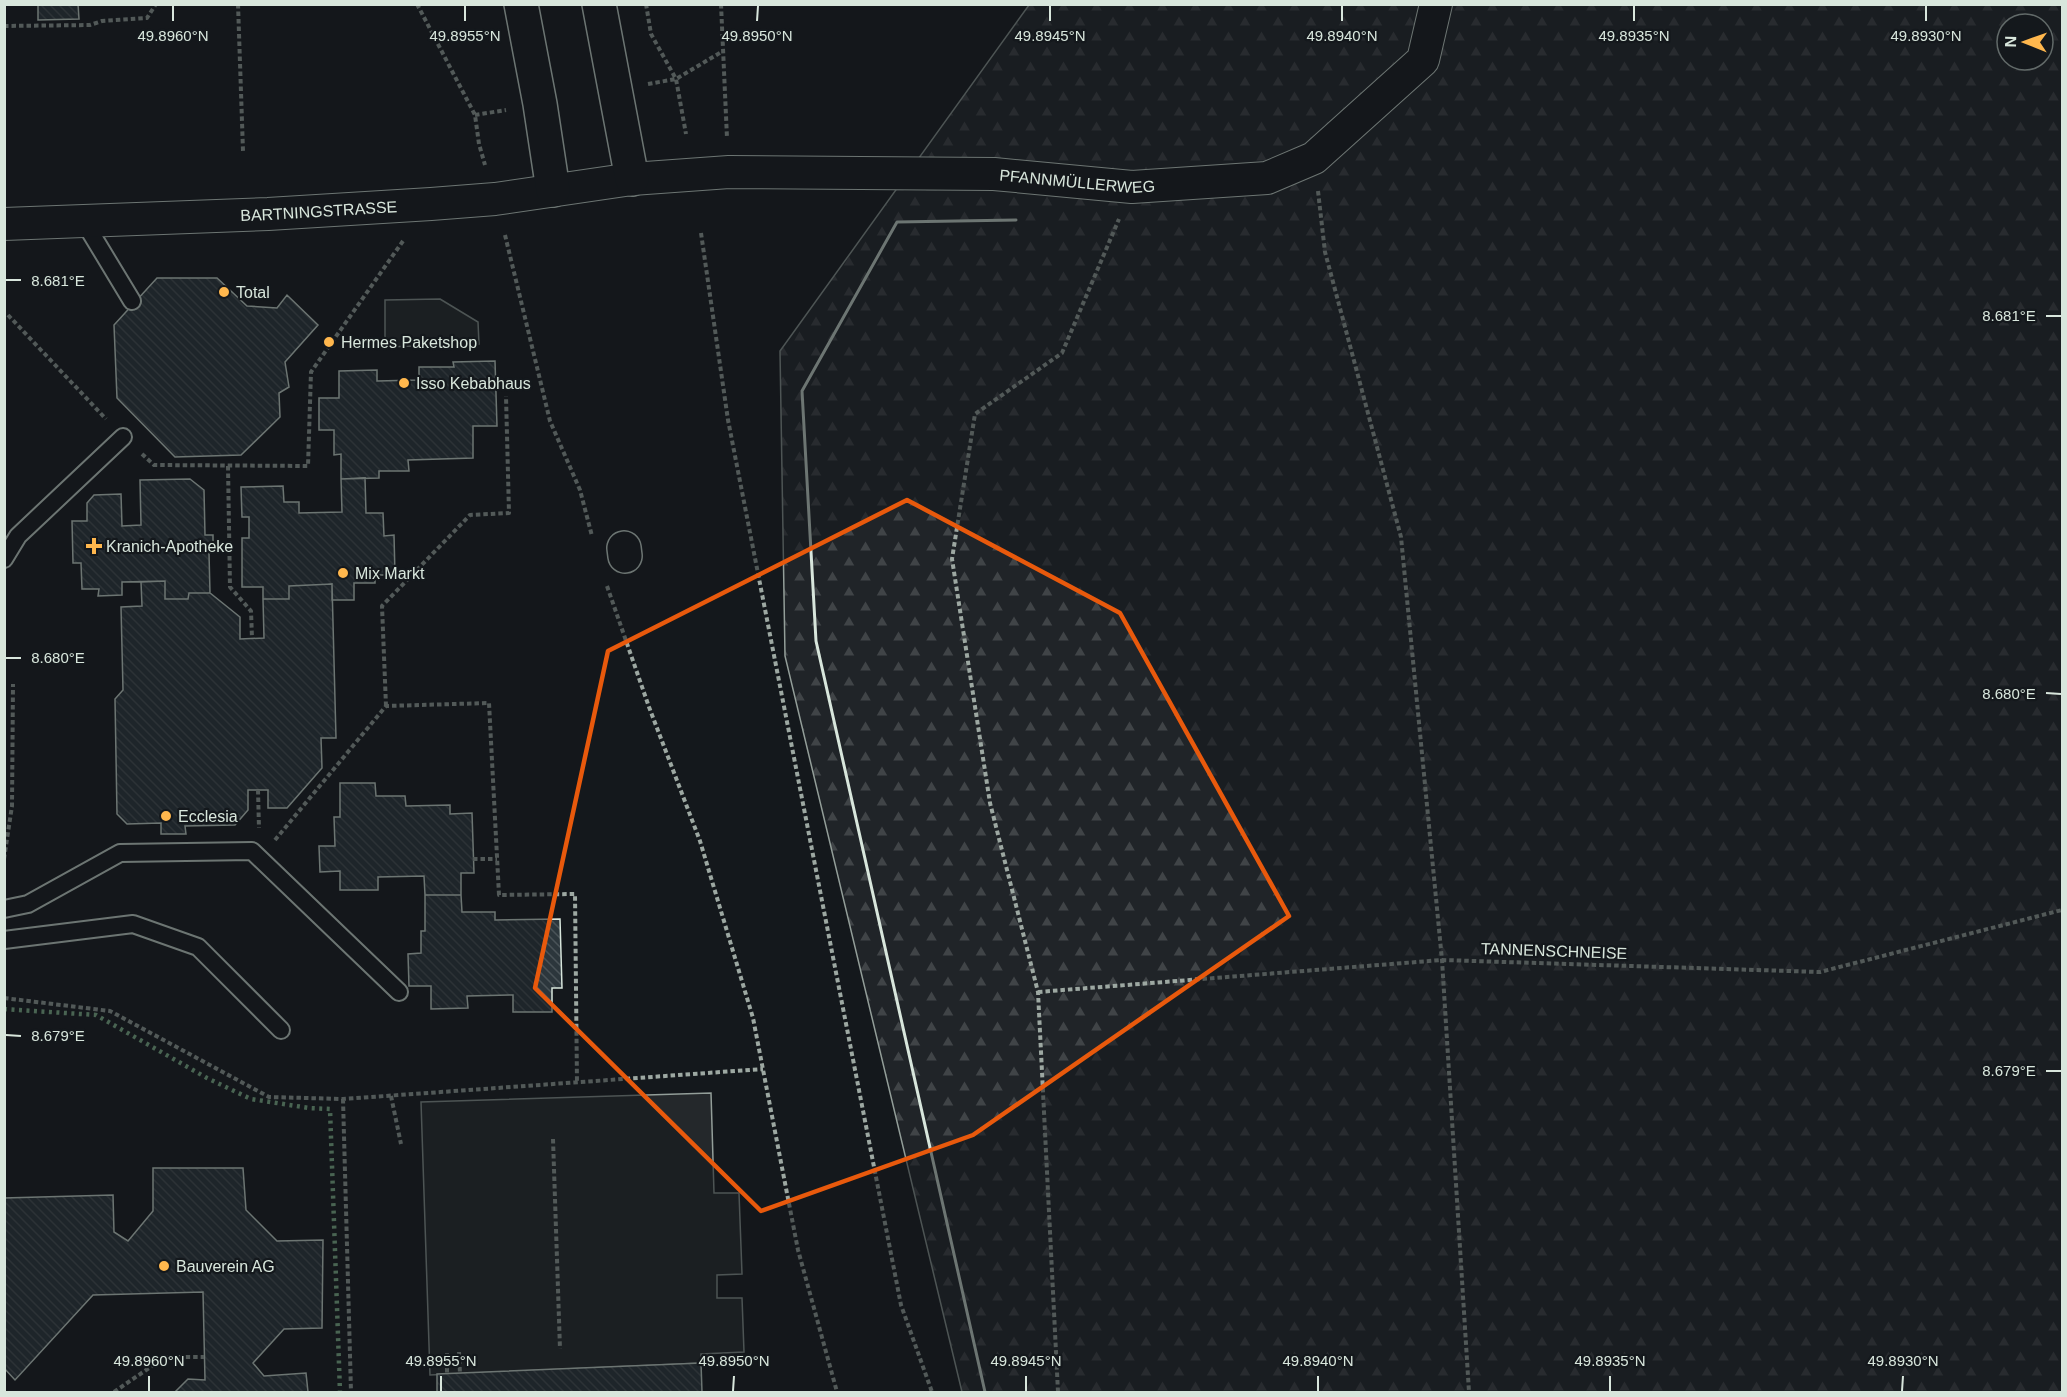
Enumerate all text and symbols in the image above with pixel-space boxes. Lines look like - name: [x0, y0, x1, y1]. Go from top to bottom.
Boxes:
- north arrow: [1995, 12, 2055, 72]
- text: 49.8960°N: [137, 27, 209, 44]
- text: 49.8955°N: [429, 27, 501, 44]
- text: 49.8950°N: [721, 27, 793, 44]
- text: 49.8945°N: [1014, 27, 1086, 44]
- text: 49.8940°N: [1306, 27, 1378, 44]
- text: 49.8935°N: [1598, 27, 1670, 44]
- text: 49.8930°N: [1890, 27, 1962, 44]
- text: N: [2002, 36, 2019, 48]
- street label: PFANNMÜLLERWEG: [999, 166, 1156, 196]
- street label: BARTNINGSTRASSE: [240, 198, 398, 224]
- text: 8.681°E: [31, 272, 85, 289]
- place label: Total: [236, 284, 270, 301]
- marker: Total: [217, 285, 231, 299]
- text: 8.681°E: [1982, 307, 2036, 324]
- place label: Hermes Paketshop: [341, 334, 477, 351]
- marker: Hermes Paketshop: [322, 335, 336, 349]
- place label: Isso Kebabhaus: [416, 375, 531, 392]
- marker: Isso Kebabhaus: [397, 376, 411, 390]
- place label: Kranich-Apotheke: [106, 538, 233, 555]
- marker: Kranich-Apotheke: [87, 539, 101, 553]
- place label: Mix Markt: [355, 565, 425, 582]
- marker: Mix Markt: [336, 566, 350, 580]
- text: 8.680°E: [31, 649, 85, 666]
- text: 8.680°E: [1982, 685, 2036, 702]
- place label: Ecclesia: [178, 808, 238, 825]
- marker: Ecclesia: [159, 809, 173, 823]
- street label: TANNENSCHNEISE: [1481, 940, 1627, 962]
- text: 8.679°E: [31, 1027, 85, 1044]
- text: 8.679°E: [1982, 1062, 2036, 1079]
- place label: Bauverein AG: [176, 1258, 275, 1275]
- marker: Bauverein AG: [157, 1259, 171, 1273]
- text: 49.8960°N: [113, 1352, 185, 1369]
- text: 49.8955°N: [405, 1352, 477, 1369]
- text: 49.8950°N: [698, 1352, 770, 1369]
- text: 49.8945°N: [990, 1352, 1062, 1369]
- text: 49.8940°N: [1282, 1352, 1354, 1369]
- text: 49.8935°N: [1574, 1352, 1646, 1369]
- text: 49.8930°N: [1867, 1352, 1939, 1369]

